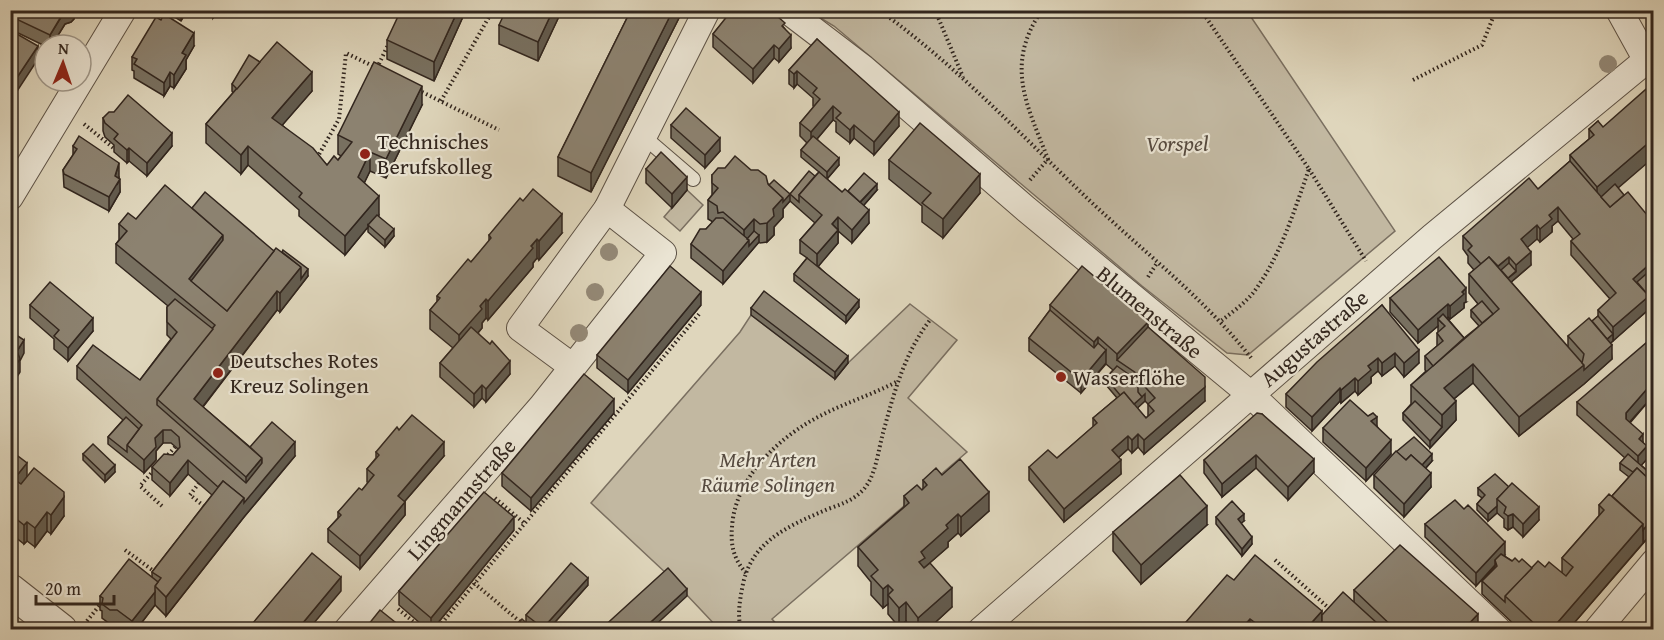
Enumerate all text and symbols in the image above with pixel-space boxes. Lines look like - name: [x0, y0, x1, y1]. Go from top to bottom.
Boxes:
- north arrow: [33, 33, 93, 93]
- text: N: [58, 36, 70, 60]
- place label: Technisches Berufskolleg: [377, 125, 492, 182]
- park label: Vorspel: [1146, 127, 1208, 159]
- marker: Technisches Berufskolleg: [358, 147, 372, 161]
- street label: Blumenstraße: [1090, 258, 1210, 366]
- street label: Augustastraße: [1253, 282, 1375, 394]
- place label: Deutsches Rotes Kreuz Solingen: [230, 344, 378, 401]
- place label: Wasserflöhe: [1073, 361, 1185, 393]
- marker: Deutsches Rotes Kreuz Solingen: [211, 366, 225, 380]
- marker: Wasserflöhe: [1054, 370, 1068, 384]
- street label: Lingmannstraße: [399, 431, 523, 567]
- park label: Mehr Arten Räume Solingen: [700, 443, 835, 500]
- scale bar: [36, 568, 114, 606]
- text: 20 m: [45, 575, 81, 602]

